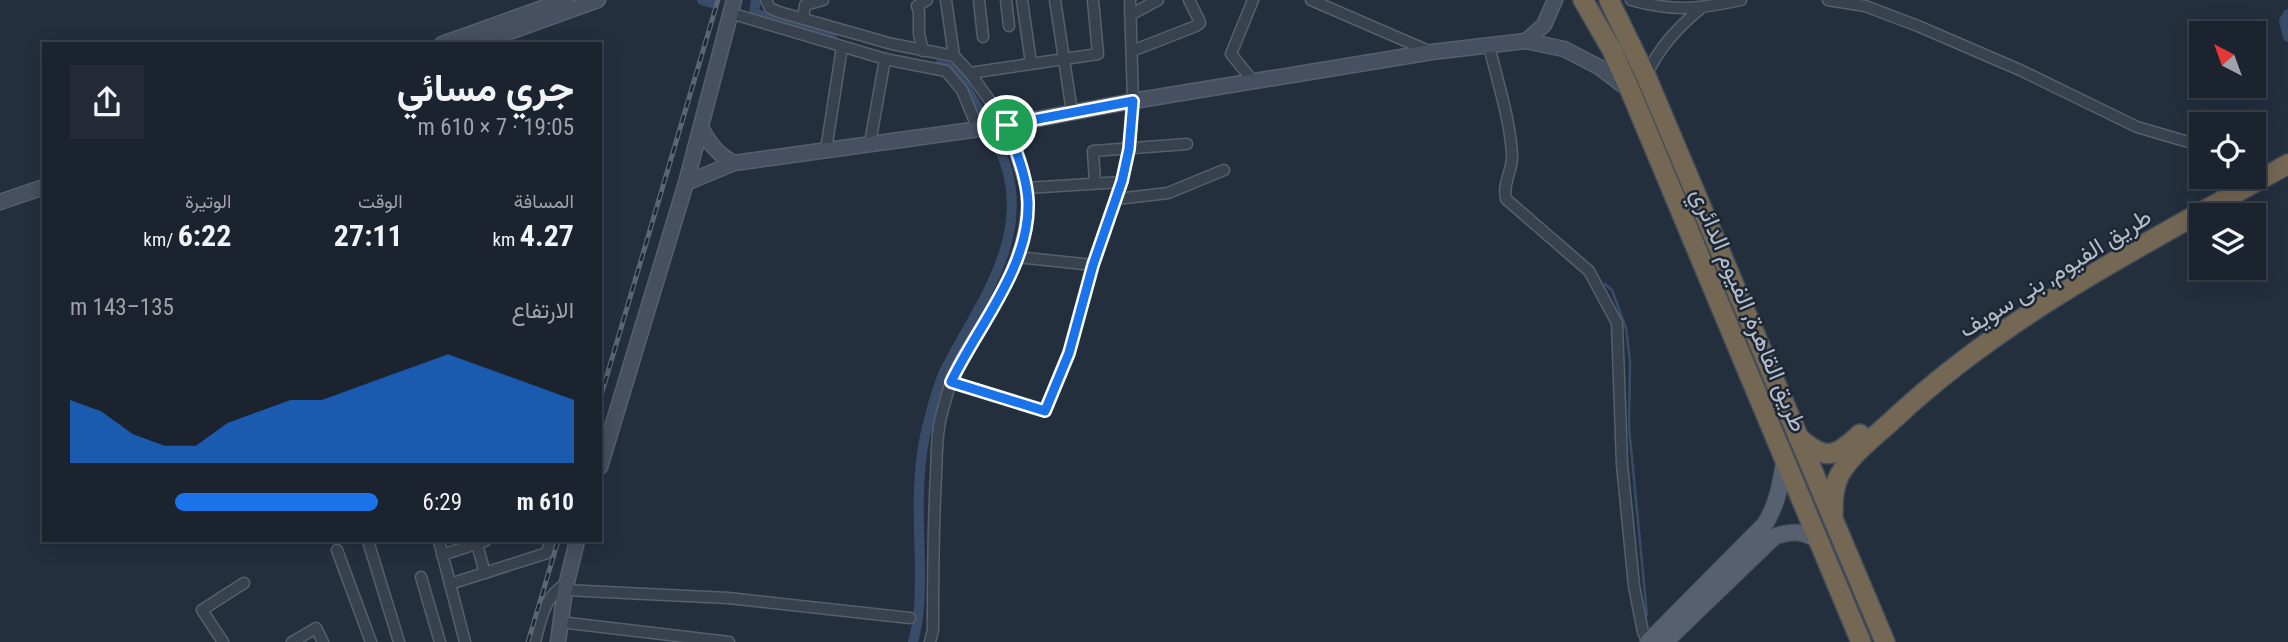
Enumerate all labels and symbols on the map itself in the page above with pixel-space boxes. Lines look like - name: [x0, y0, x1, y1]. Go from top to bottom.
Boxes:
- north arrow: [2189, 21, 2266, 98]
- pin: [977, 95, 1037, 155]
- street label: طريق القاهرة, الفيوم الدائري: [1680, 184, 1813, 438]
- street label: طريق الفيوم, بنى سويف: [1954, 202, 2157, 345]

